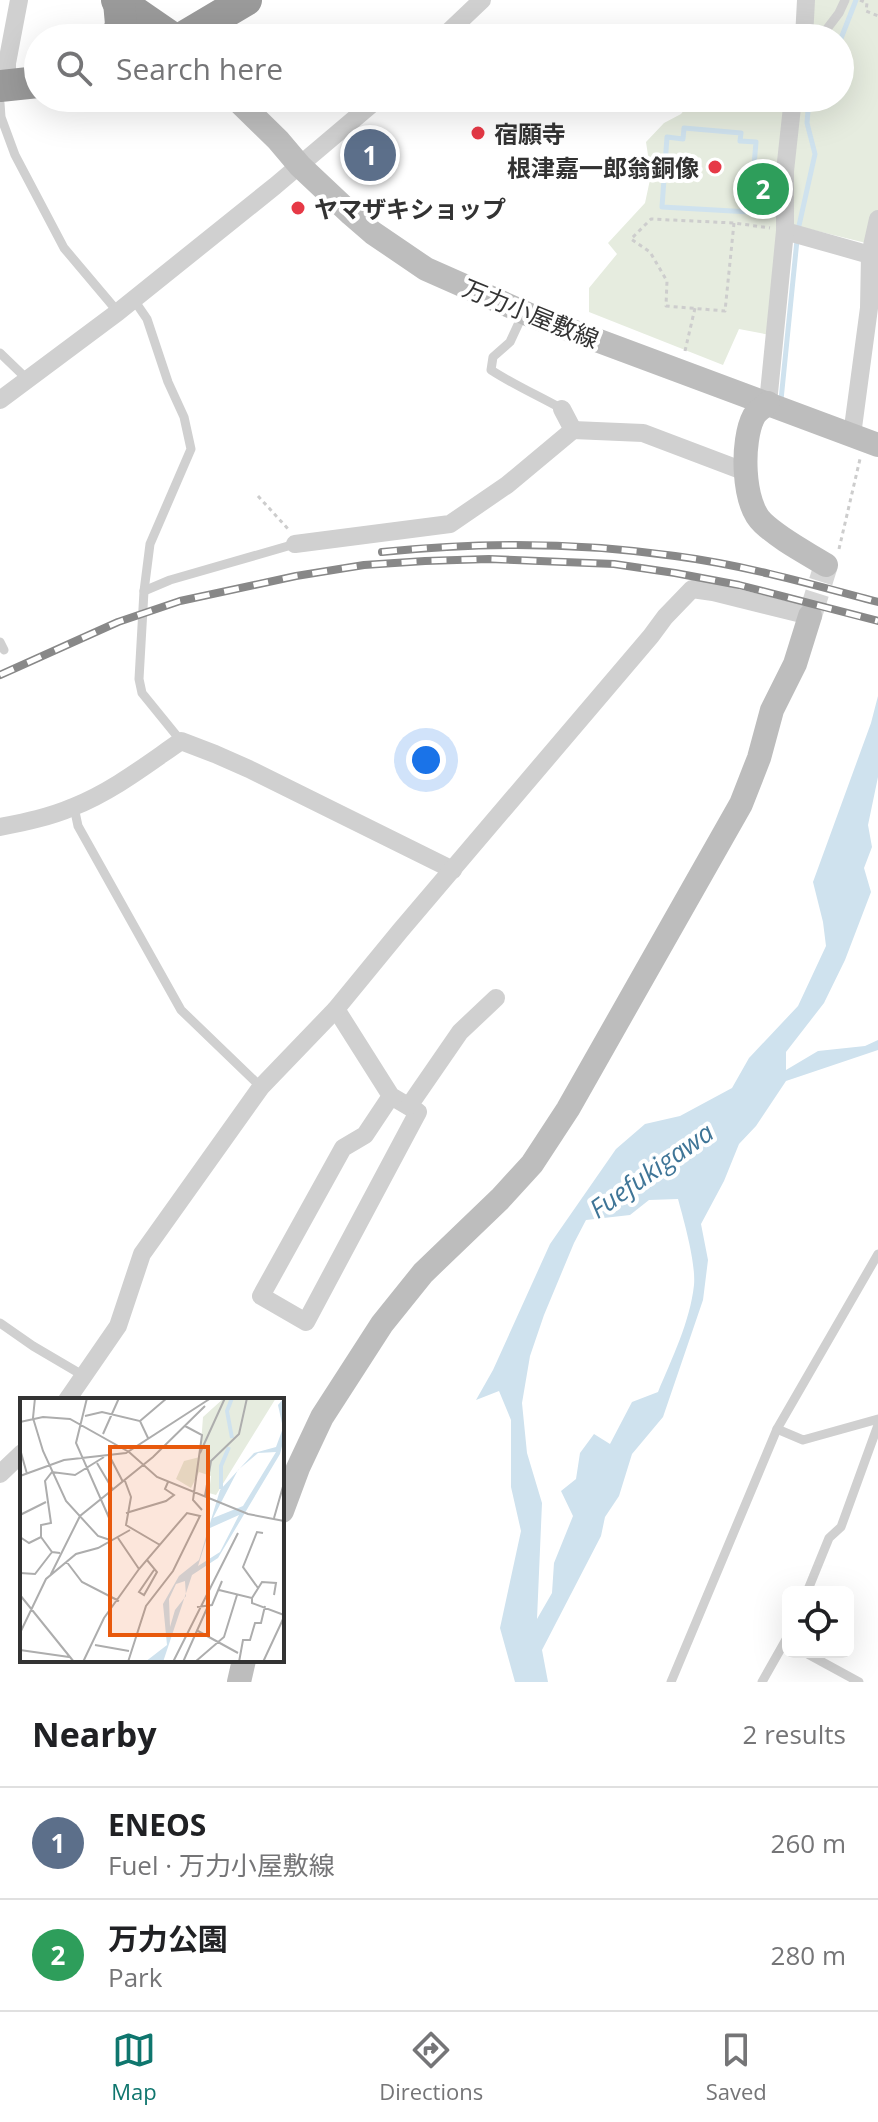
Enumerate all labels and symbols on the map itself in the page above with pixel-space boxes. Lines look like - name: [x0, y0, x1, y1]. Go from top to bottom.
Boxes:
- place label: 宿願寺: [494, 117, 566, 150]
- marker: 宿願寺: [469, 124, 487, 142]
- pin: 1: [344, 125, 396, 185]
- place label: 根津嘉一郎翁銅像: [507, 151, 699, 184]
- marker: 根津嘉一郎翁銅像: [706, 158, 724, 176]
- pin: 2: [737, 159, 789, 219]
- place label: ヤマザキショップ: [314, 192, 506, 225]
- marker: ヤマザキショップ: [289, 199, 307, 217]
- street label: 万力小屋敷線: [458, 271, 604, 355]
- your location: [406, 740, 446, 780]
- water label: Fuefukigawa: [582, 1114, 721, 1226]
- inset map: [20, 1398, 284, 1662]

